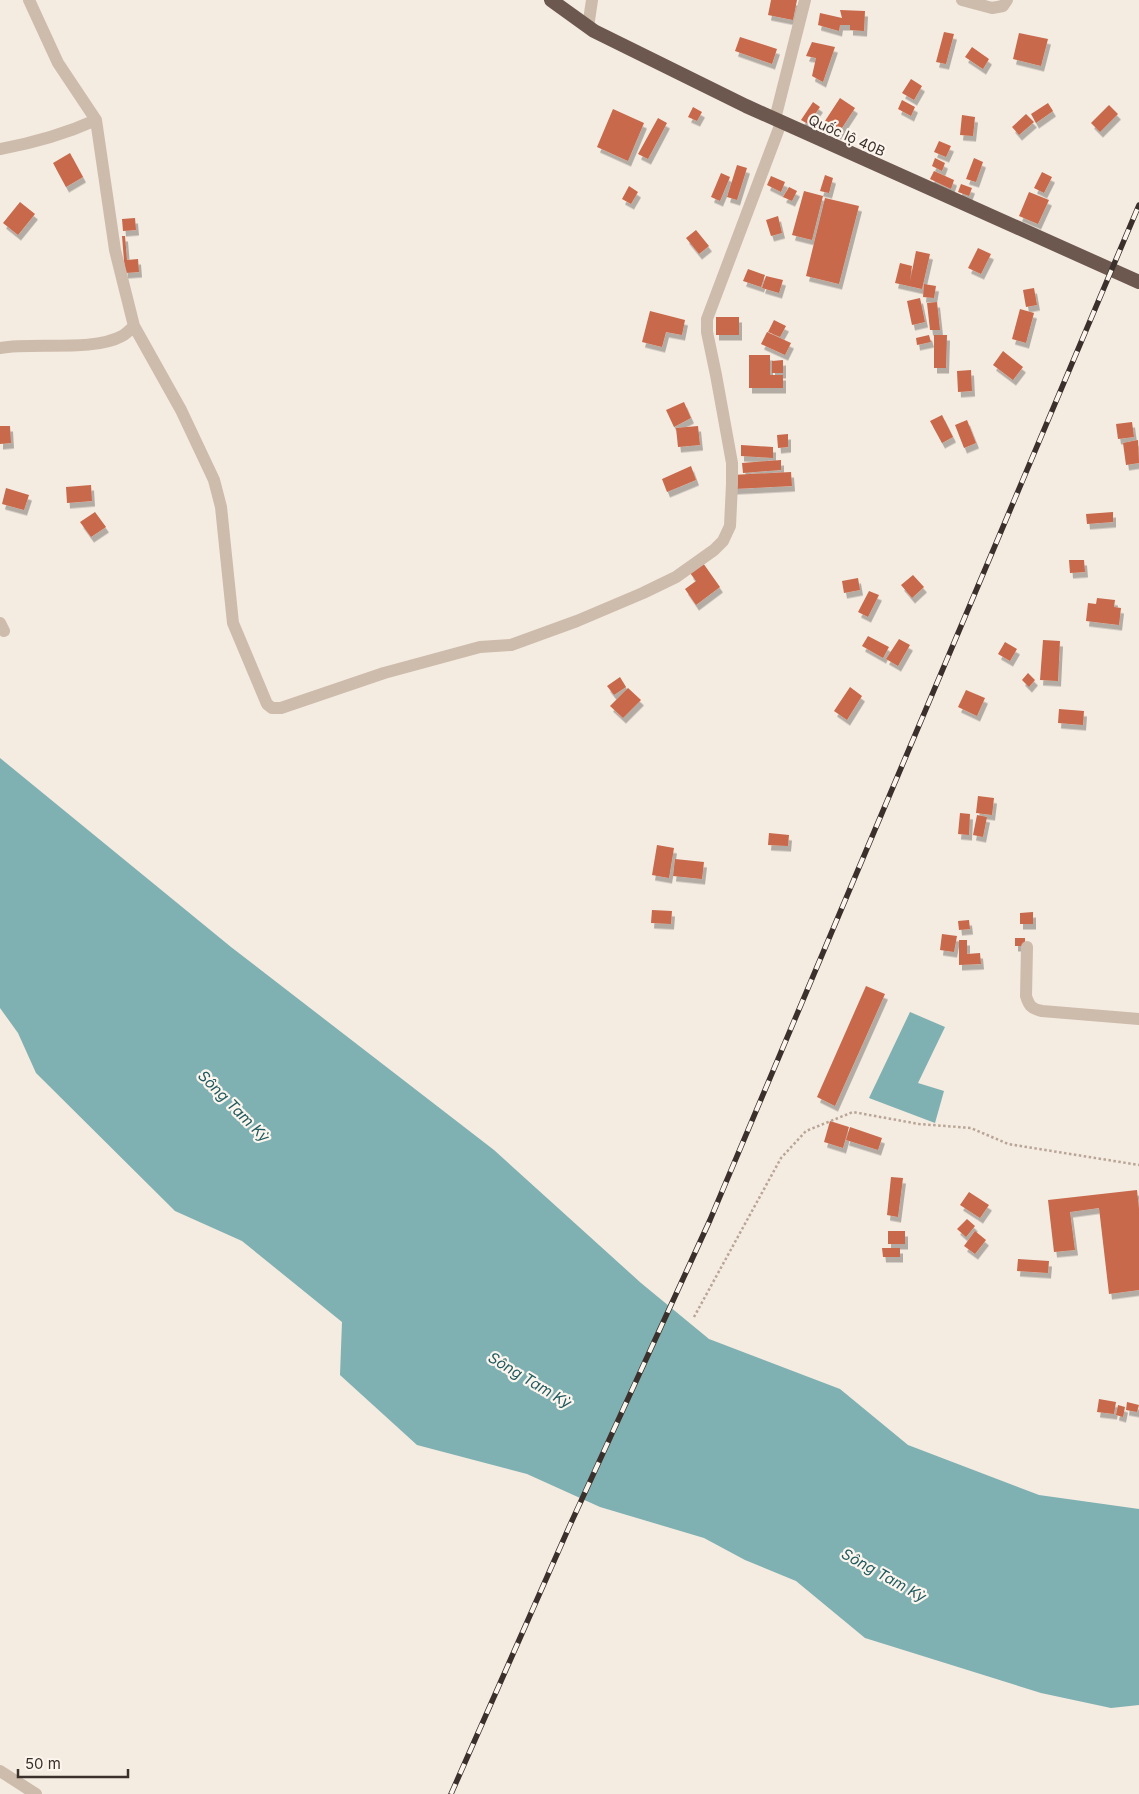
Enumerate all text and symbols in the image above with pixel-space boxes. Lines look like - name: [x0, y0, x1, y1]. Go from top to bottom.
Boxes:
- street label: Quốc lộ 40B: [806, 111, 888, 159]
- water label: Sông Tam Kỳ: [194, 1066, 274, 1146]
- water label: Sông Tam Kỳ: [485, 1348, 576, 1413]
- water label: Sông Tam Kỳ: [838, 1544, 930, 1606]
- scale bar: [18, 1746, 128, 1778]
- text: 50 m: [25, 1754, 61, 1773]

